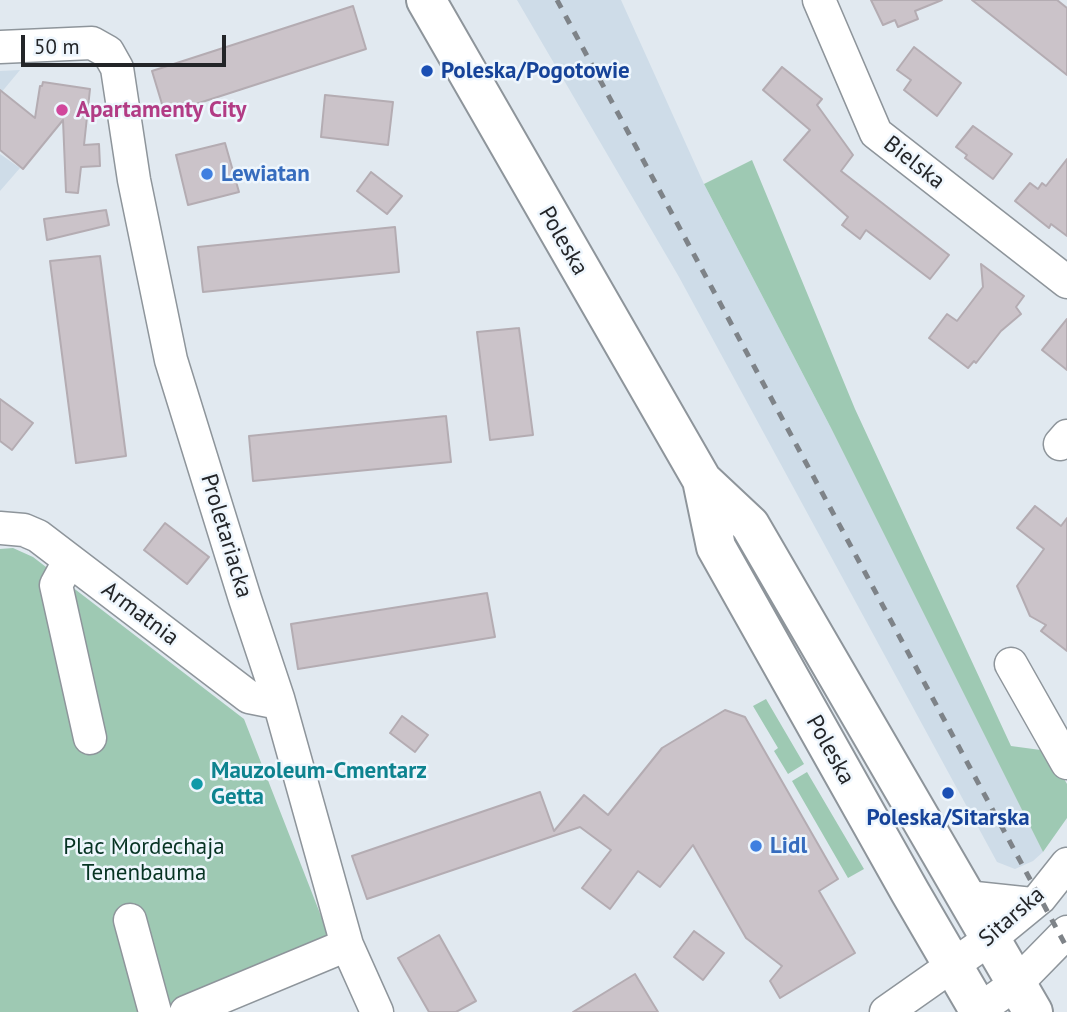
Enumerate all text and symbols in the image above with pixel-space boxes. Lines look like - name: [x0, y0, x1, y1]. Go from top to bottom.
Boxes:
- scale bar: [24, 21, 229, 65]
- text: 50 m: [34, 33, 80, 60]
- place label: Poleska/Pogotowie: [441, 57, 630, 85]
- marker: Poleska/Pogotowie: [419, 63, 435, 79]
- place label: Apartamenty City: [76, 96, 247, 124]
- marker: Apartamenty City: [54, 102, 70, 118]
- street label: Bielska: [878, 131, 950, 195]
- place label: Lewiatan: [221, 160, 310, 188]
- marker: Lewiatan: [199, 166, 215, 182]
- street label: Poleska: [532, 202, 594, 280]
- street label: Proletariacka: [194, 471, 258, 601]
- street label: Armatnia: [96, 576, 184, 652]
- street label: Poleska: [800, 711, 860, 789]
- place label: Mauzoleum-Cmentarz Getta: [211, 757, 427, 811]
- marker: Mauzoleum-Cmentarz Getta: [189, 776, 205, 792]
- marker: Poleska/Sitarska: [940, 785, 956, 801]
- place label: Poleska/Sitarska: [866, 804, 1030, 832]
- place label: Lidl: [770, 832, 807, 860]
- park label: Plac Mordechaja Tenenbauma: [63, 833, 225, 887]
- marker: Lidl: [748, 838, 764, 854]
- street label: Sitarska: [974, 881, 1050, 953]

